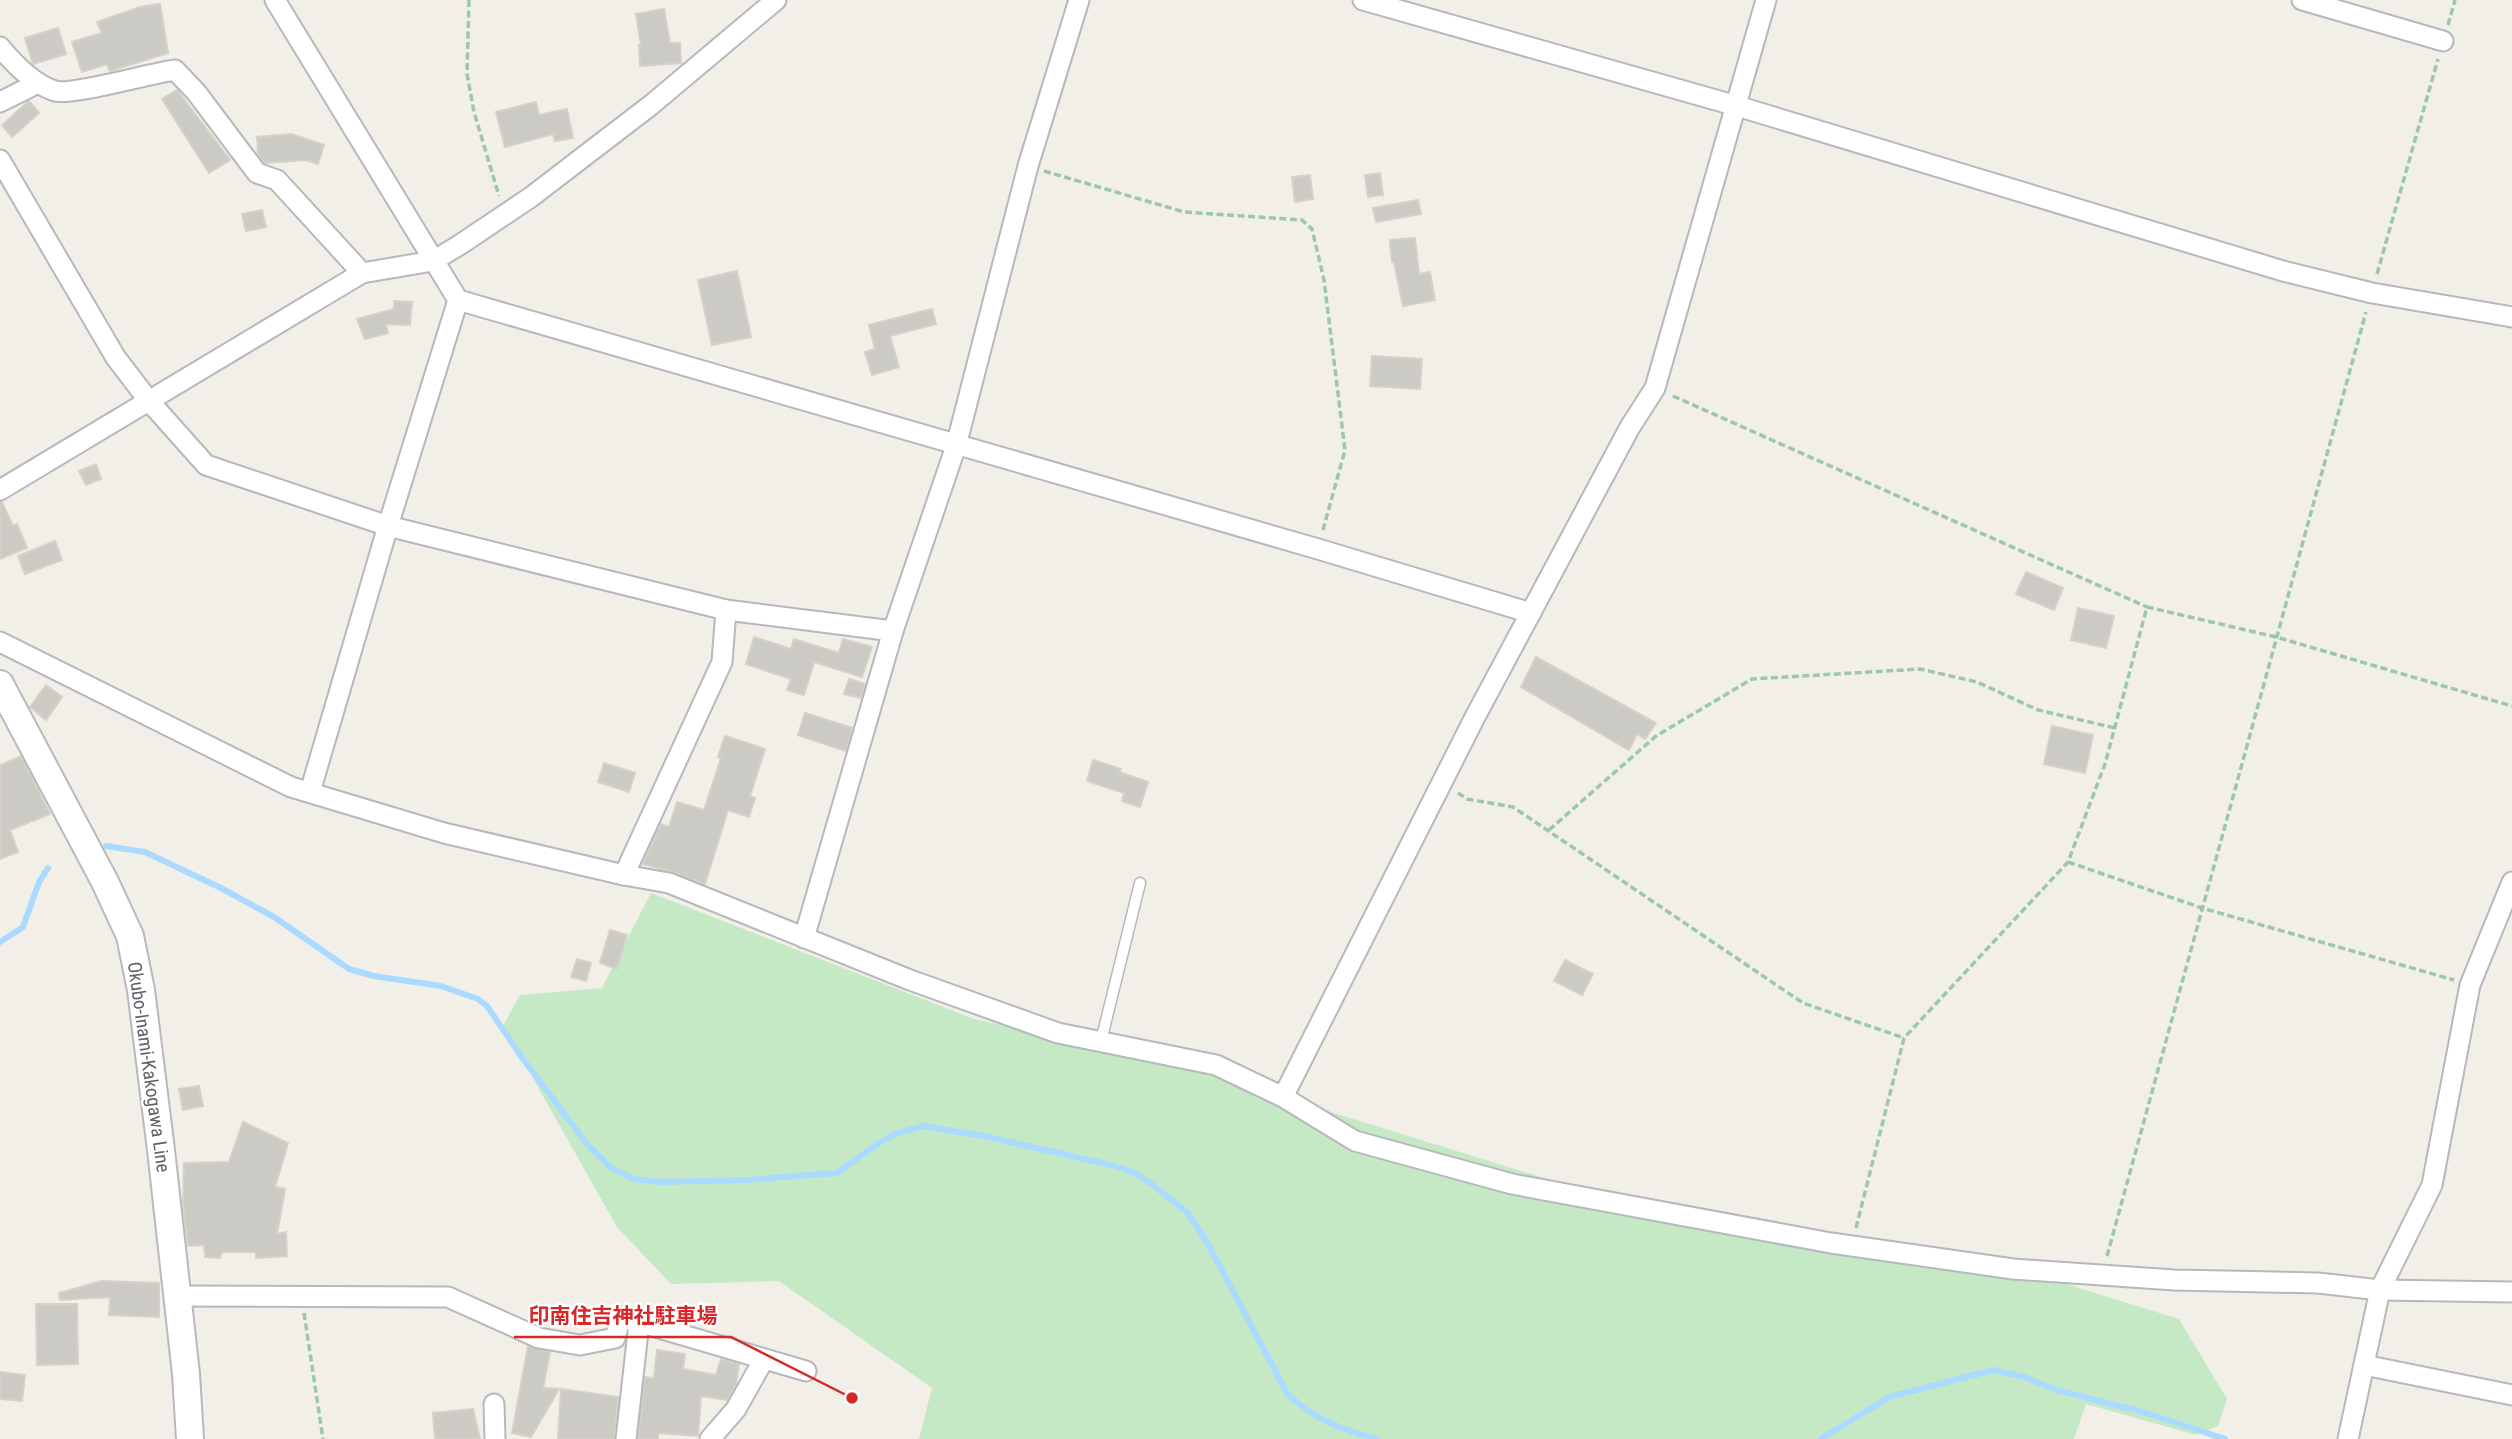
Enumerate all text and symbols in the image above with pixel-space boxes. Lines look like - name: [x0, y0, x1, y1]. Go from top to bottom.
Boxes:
- street label: Okubo-Inami-Kakogawa Line: [123, 960, 175, 1174]
- callout: 印南住吉神社駐車場: [514, 1295, 731, 1337]
- text: 印南住吉神社駐車場: [529, 1304, 718, 1328]

